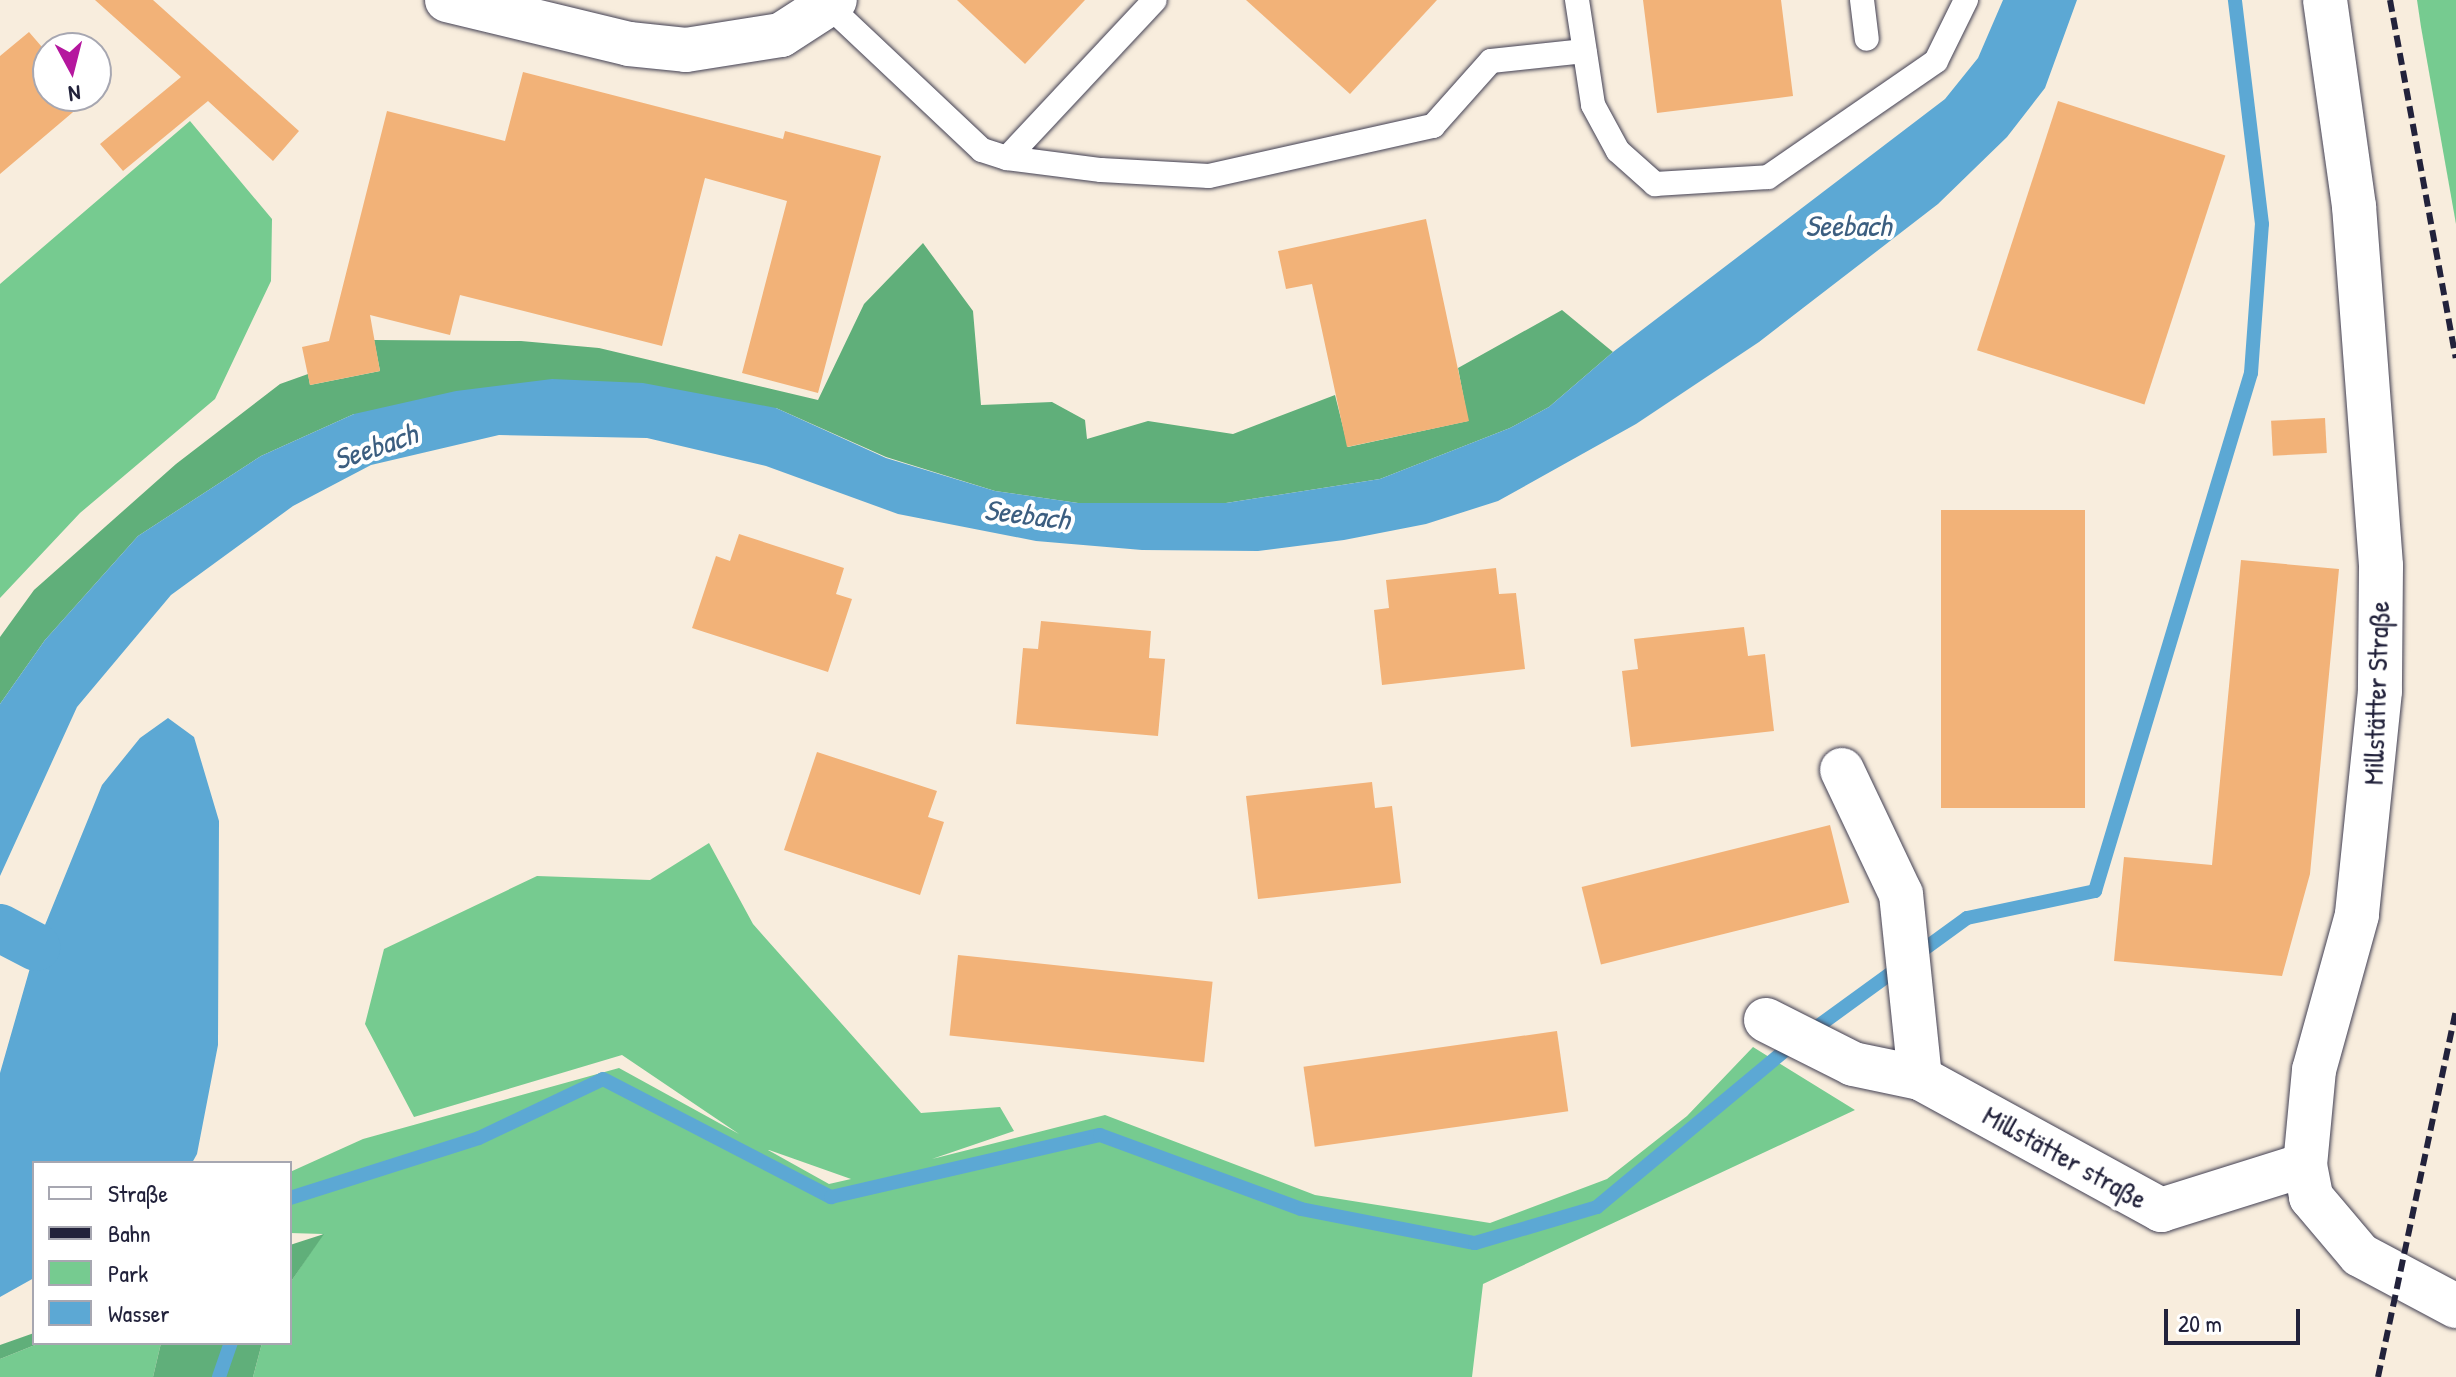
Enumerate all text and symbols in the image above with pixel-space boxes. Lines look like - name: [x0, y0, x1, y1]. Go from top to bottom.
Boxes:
- north arrow: [32, 32, 112, 112]
- text: N: [67, 78, 82, 109]
- water label: Seebach: [1805, 207, 1891, 243]
- water label: Seebach: [328, 415, 422, 477]
- water label: Seebach: [982, 491, 1072, 537]
- street label: Millstätter Straße: [2356, 600, 2396, 786]
- street label: Millstätter straße: [1977, 1098, 2153, 1216]
- legend: [32, 1161, 292, 1345]
- text: Straße: [108, 1177, 168, 1209]
- text: Bahn: [108, 1217, 151, 1249]
- text: Park: [108, 1257, 148, 1289]
- scale bar: [2168, 1293, 2304, 1343]
- text: Wasser: [108, 1297, 169, 1329]
- text: 20 m: [2178, 1307, 2222, 1339]

